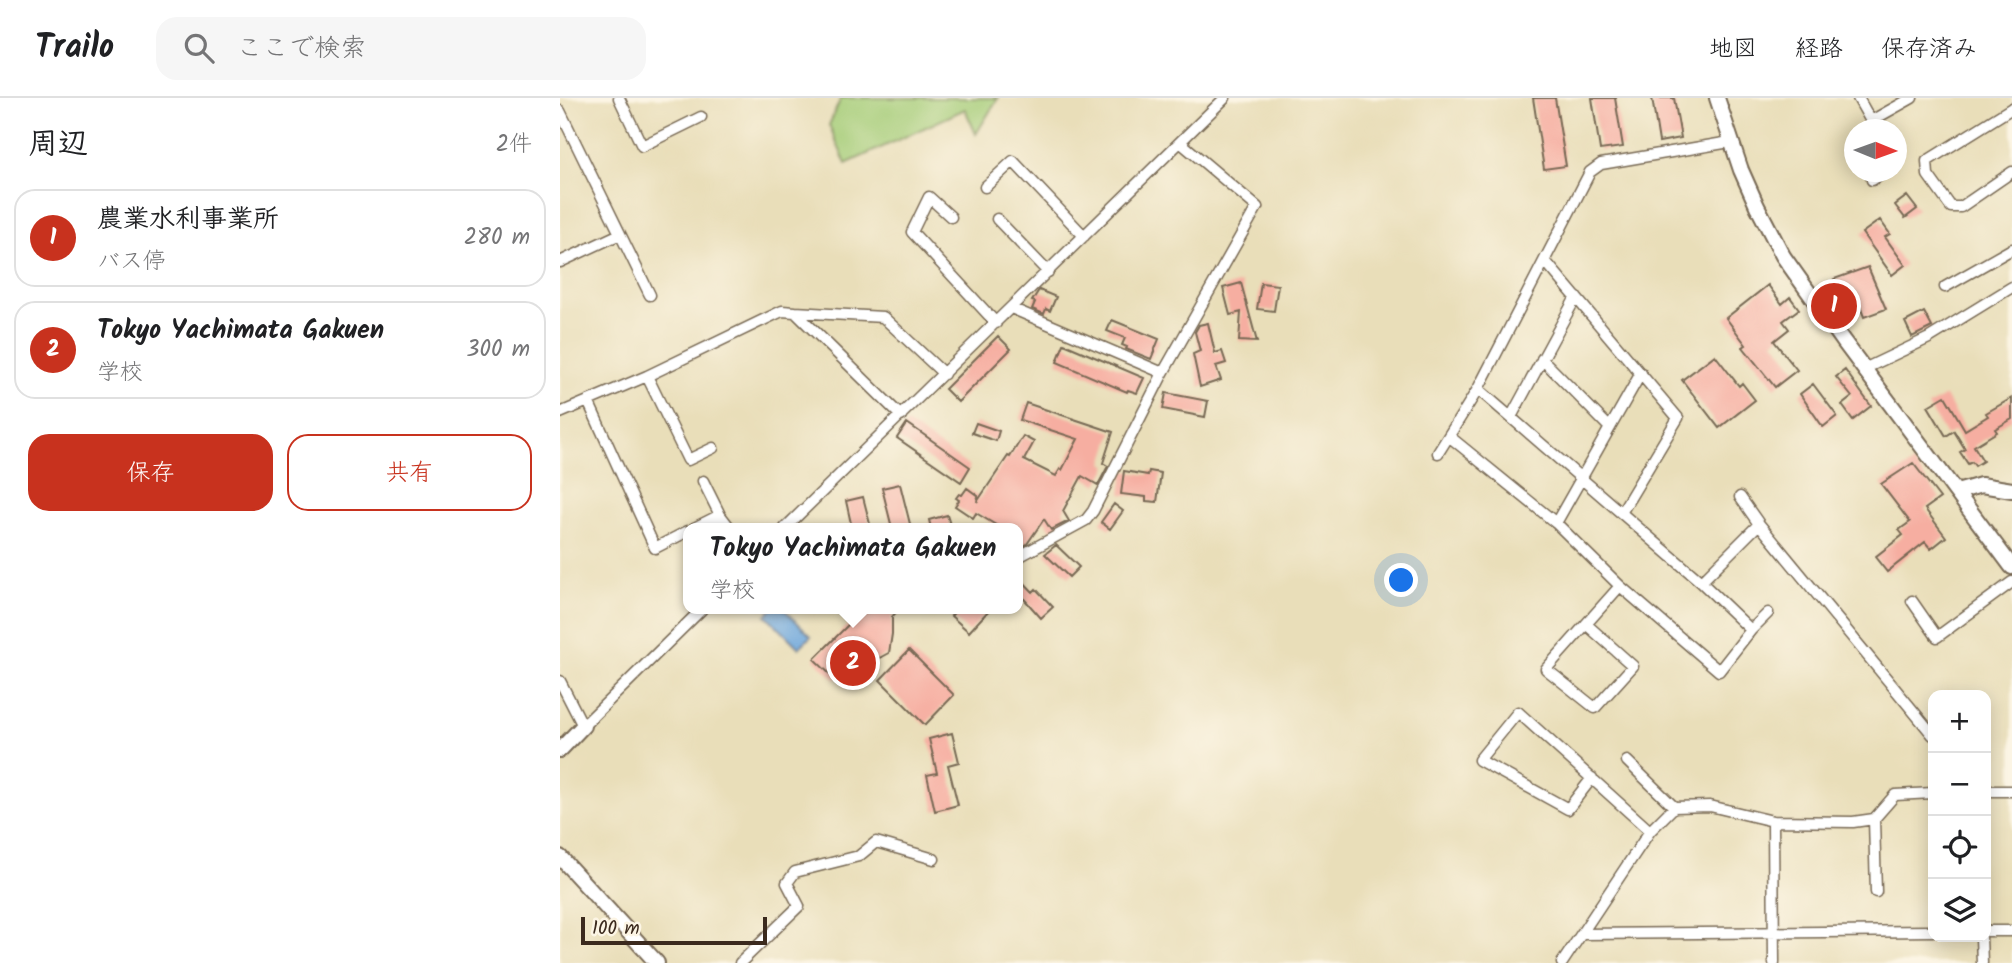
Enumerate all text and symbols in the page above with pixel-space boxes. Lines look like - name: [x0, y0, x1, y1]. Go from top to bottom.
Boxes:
- search box: [156, 17, 646, 80]
- text: Trailo: [35, 22, 114, 75]
- text: ここで検索: [236, 28, 366, 70]
- icon: search: [180, 29, 218, 67]
- text: 地図: [1709, 30, 1757, 69]
- text: 経路: [1795, 30, 1843, 69]
- text: 保存済み: [1881, 30, 1977, 69]
- north arrow: [1844, 119, 1907, 182]
- text: 周辺: [28, 121, 88, 169]
- text: 2件: [496, 127, 532, 163]
- text: 農業水利事業所: [97, 199, 279, 241]
- text: 1: [50, 220, 56, 256]
- text: 280 m: [464, 220, 530, 256]
- text: バス停: [97, 244, 166, 280]
- pin: 1: [1811, 280, 1857, 332]
- text: Tokyo Yachimata Gakuen: [97, 310, 384, 352]
- text: 2: [46, 332, 60, 368]
- text: 300 m: [466, 332, 530, 368]
- text: 学校: [97, 355, 143, 391]
- button: 保存: [28, 434, 273, 511]
- button: 共有: [287, 434, 532, 511]
- popup: [683, 523, 1023, 614]
- text: Tokyo Yachimata Gakuen: [709, 528, 997, 570]
- your location: [1384, 563, 1418, 597]
- text: 学校: [709, 573, 755, 609]
- pin: 2: [830, 637, 876, 689]
- map controls: [1928, 690, 1991, 942]
- button: +: [1928, 690, 1991, 753]
- button: −: [1928, 753, 1991, 816]
- button: locate: [1928, 816, 1991, 879]
- button: layers: [1928, 879, 1991, 942]
- scale bar: [581, 914, 766, 946]
- text: 100 m: [592, 914, 640, 944]

